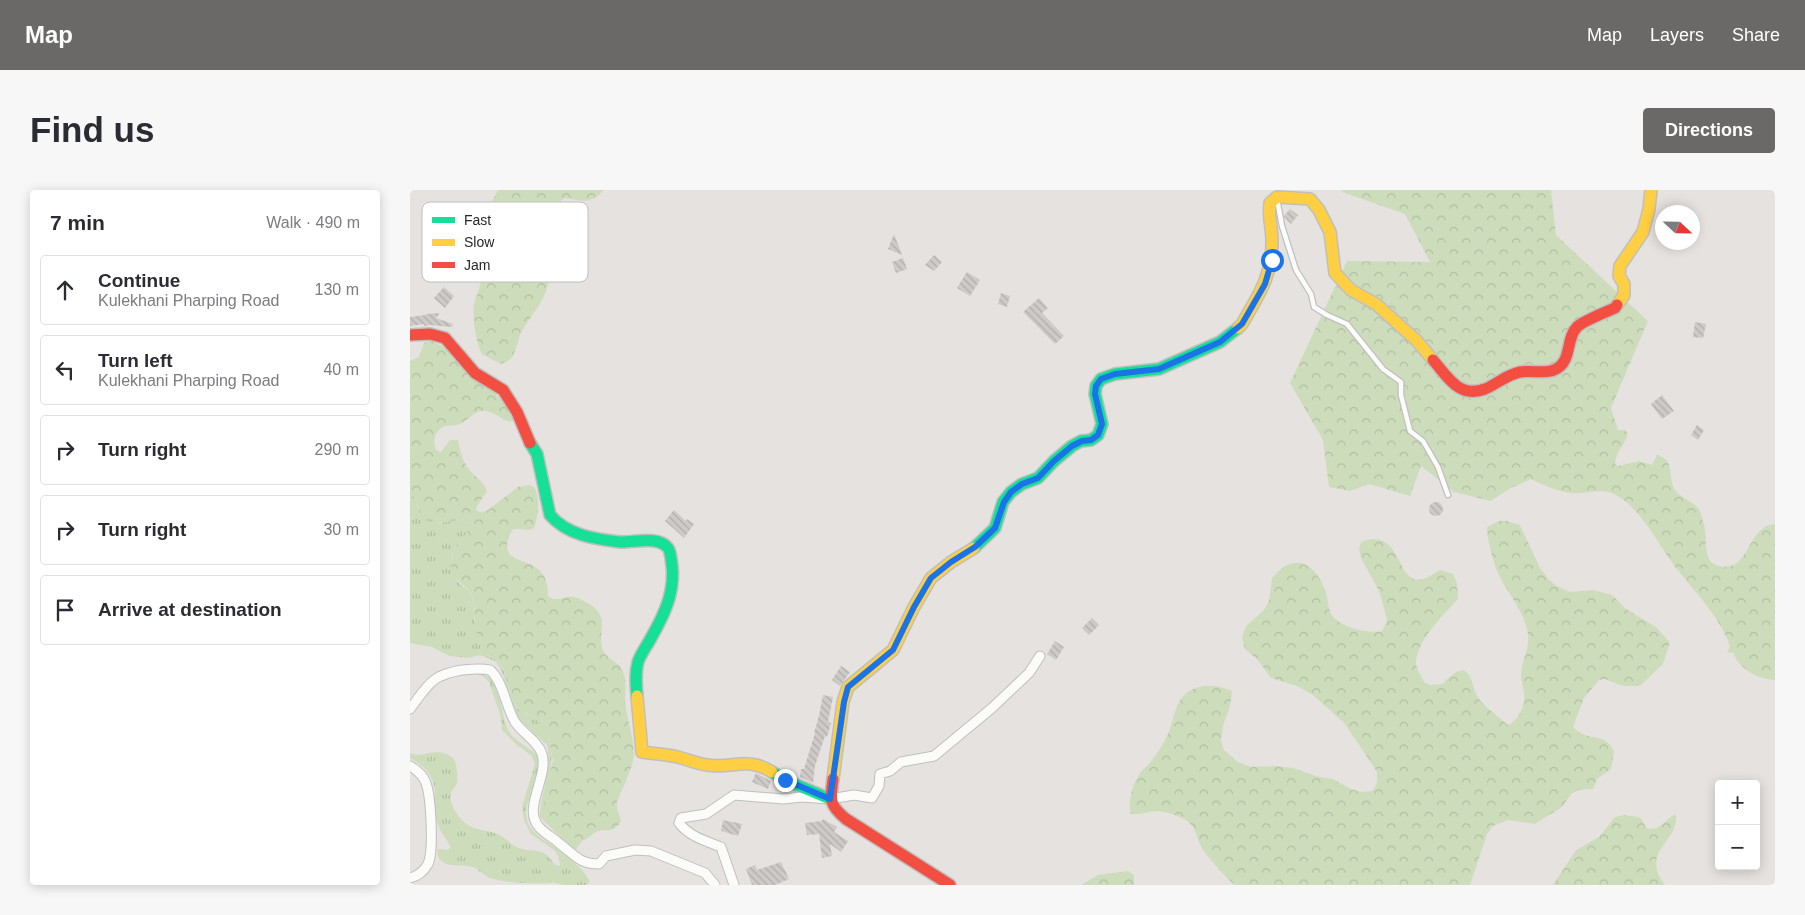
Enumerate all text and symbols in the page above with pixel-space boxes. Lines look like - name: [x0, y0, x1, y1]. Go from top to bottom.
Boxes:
- text: Map: [25, 21, 73, 48]
- text: Map: [1587, 25, 1622, 45]
- text: Layers: [1650, 25, 1704, 45]
- text: Share: [1732, 25, 1780, 45]
- button: Directions: [1643, 108, 1775, 153]
- text: Find us: [30, 110, 154, 149]
- legend: [422, 202, 588, 282]
- north arrow: [1655, 205, 1700, 250]
- text: 7 min: [50, 211, 105, 234]
- text: Fast: [464, 212, 491, 228]
- text: Walk · 490 m: [266, 214, 360, 231]
- text: Slow: [464, 234, 495, 250]
- route start: [1261, 249, 1284, 272]
- text: Jam: [464, 257, 490, 273]
- text: Continue: [98, 270, 180, 291]
- icon: ahead: [51, 276, 79, 304]
- text: 130 m: [315, 281, 359, 298]
- text: Kulekhani Pharping Road: [98, 292, 279, 309]
- text: Turn left: [98, 350, 173, 371]
- icon: left: [51, 356, 79, 384]
- text: 40 m: [323, 361, 359, 378]
- text: Kulekhani Pharping Road: [98, 372, 279, 389]
- icon: right: [51, 436, 79, 464]
- text: Turn right: [98, 439, 186, 460]
- text: 290 m: [315, 441, 359, 458]
- icon: right: [51, 516, 79, 544]
- text: Turn right: [98, 519, 186, 540]
- text: 30 m: [323, 521, 359, 538]
- icon: arrive: [51, 596, 79, 624]
- text: Arrive at destination: [98, 599, 282, 620]
- route end: [774, 769, 797, 792]
- map controls: [1715, 780, 1760, 870]
- button: +: [1715, 780, 1760, 825]
- button: −: [1715, 825, 1760, 870]

